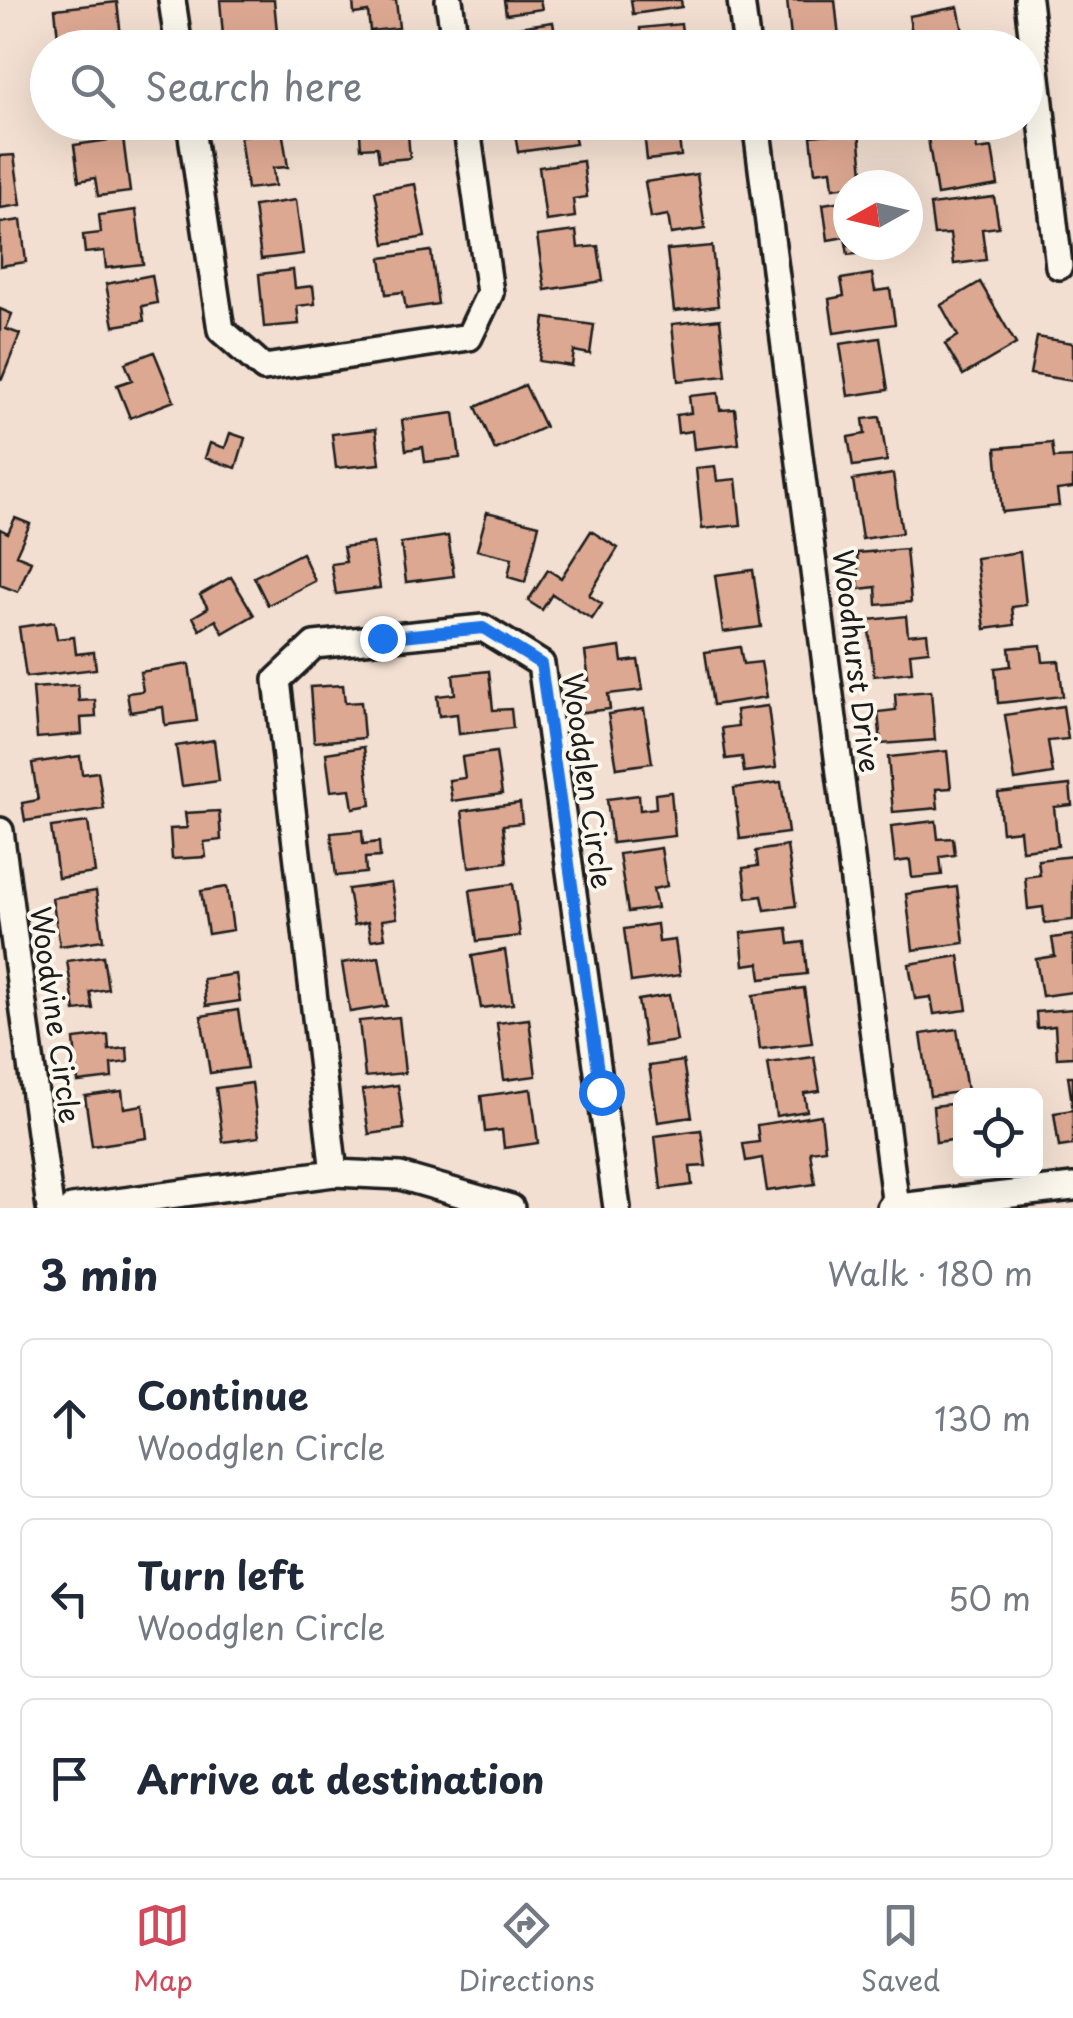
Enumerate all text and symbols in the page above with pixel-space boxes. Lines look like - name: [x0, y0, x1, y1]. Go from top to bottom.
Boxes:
- search box: [30, 30, 1043, 140]
- text: Search here: [145, 57, 362, 114]
- icon: search: [65, 58, 120, 113]
- north arrow: [833, 170, 923, 260]
- street label: Woodhurst Drive: [822, 547, 892, 775]
- route end: [360, 616, 406, 662]
- street label: Woodglen Circle: [552, 670, 625, 891]
- street label: Woodvine Circle: [20, 904, 93, 1126]
- route start: [579, 1070, 625, 1116]
- map controls: [953, 1088, 1043, 1178]
- button: locate: [953, 1088, 1043, 1178]
- text: 3 min: [40, 1242, 158, 1305]
- text: Walk · 180 m: [827, 1249, 1033, 1297]
- text: Continue: [137, 1366, 308, 1423]
- icon: ahead: [42, 1391, 97, 1446]
- text: 130 m: [934, 1394, 1031, 1442]
- text: Woodglen Circle: [137, 1423, 386, 1471]
- text: Turn left: [137, 1546, 305, 1603]
- icon: left: [42, 1571, 97, 1626]
- text: 50 m: [948, 1574, 1031, 1622]
- text: Woodglen Circle: [137, 1603, 386, 1651]
- text: Arrive at destination: [137, 1750, 545, 1807]
- icon: arrive: [42, 1751, 97, 1806]
- tab: Map: [133, 1898, 193, 2001]
- tab: Directions: [459, 1898, 595, 2001]
- tab: Saved: [861, 1898, 940, 2001]

